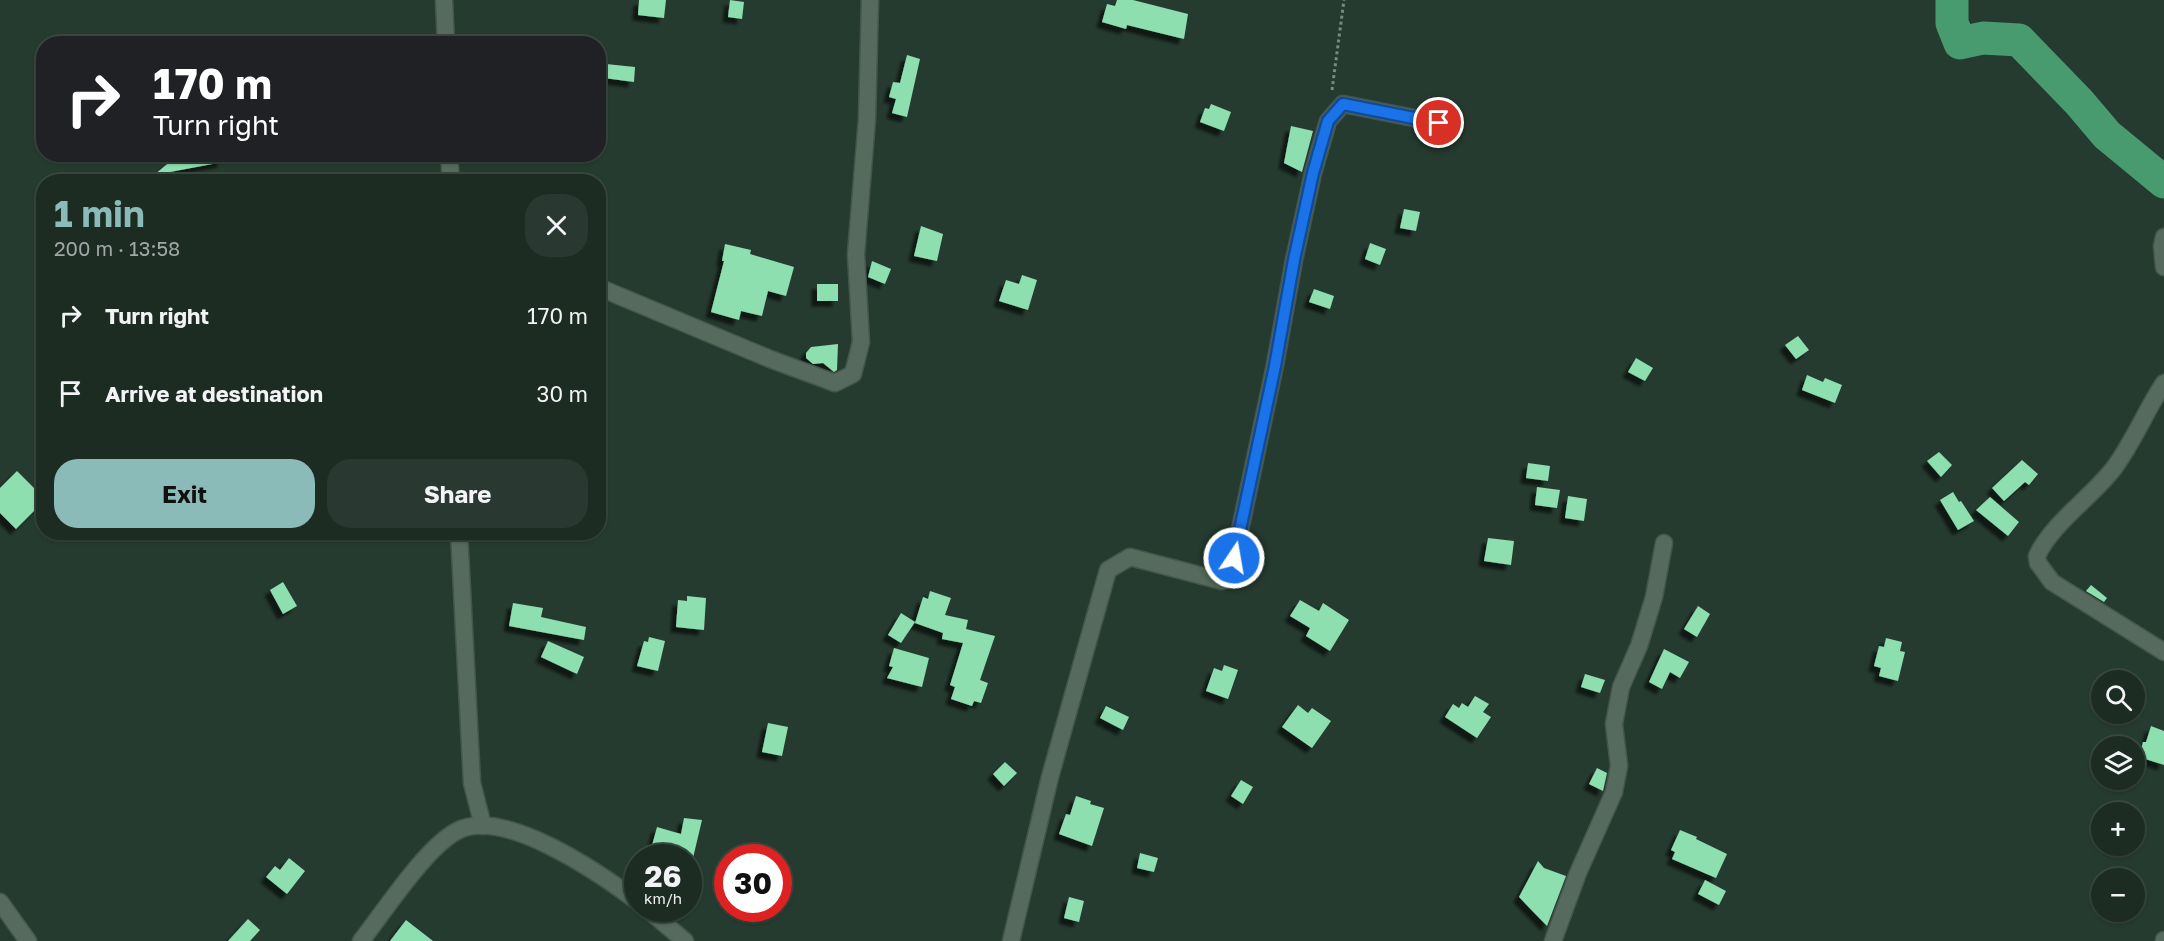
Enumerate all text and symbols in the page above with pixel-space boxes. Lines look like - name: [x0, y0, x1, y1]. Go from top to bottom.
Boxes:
- text: 170 m: [153, 58, 272, 108]
- icon: right: [54, 60, 132, 138]
- pin: [1413, 97, 1464, 148]
- icon: arrive: [1422, 106, 1455, 139]
- text: Turn right: [153, 109, 279, 141]
- text: 1 min: [54, 192, 145, 235]
- button: close: [525, 194, 588, 257]
- text: 200 m · 13:58: [54, 236, 180, 260]
- icon: right: [54, 299, 87, 332]
- text: Turn right: [105, 302, 209, 329]
- text: 170 m: [527, 302, 588, 329]
- icon: arrive: [54, 377, 87, 410]
- text: Arrive at destination: [105, 380, 323, 407]
- text: 30 m: [537, 380, 588, 407]
- button: Exit: [54, 459, 315, 528]
- button: Share: [327, 459, 588, 528]
- position arrow: [1202, 526, 1266, 590]
- map controls: [2091, 670, 2145, 922]
- button: search: [2091, 670, 2145, 724]
- button: layers: [2091, 736, 2145, 790]
- button: +: [2091, 802, 2145, 856]
- speed limit sign: 30: [714, 844, 792, 922]
- text: 26: [644, 858, 682, 894]
- button: −: [2091, 868, 2145, 922]
- text: km/h: [644, 889, 682, 907]

